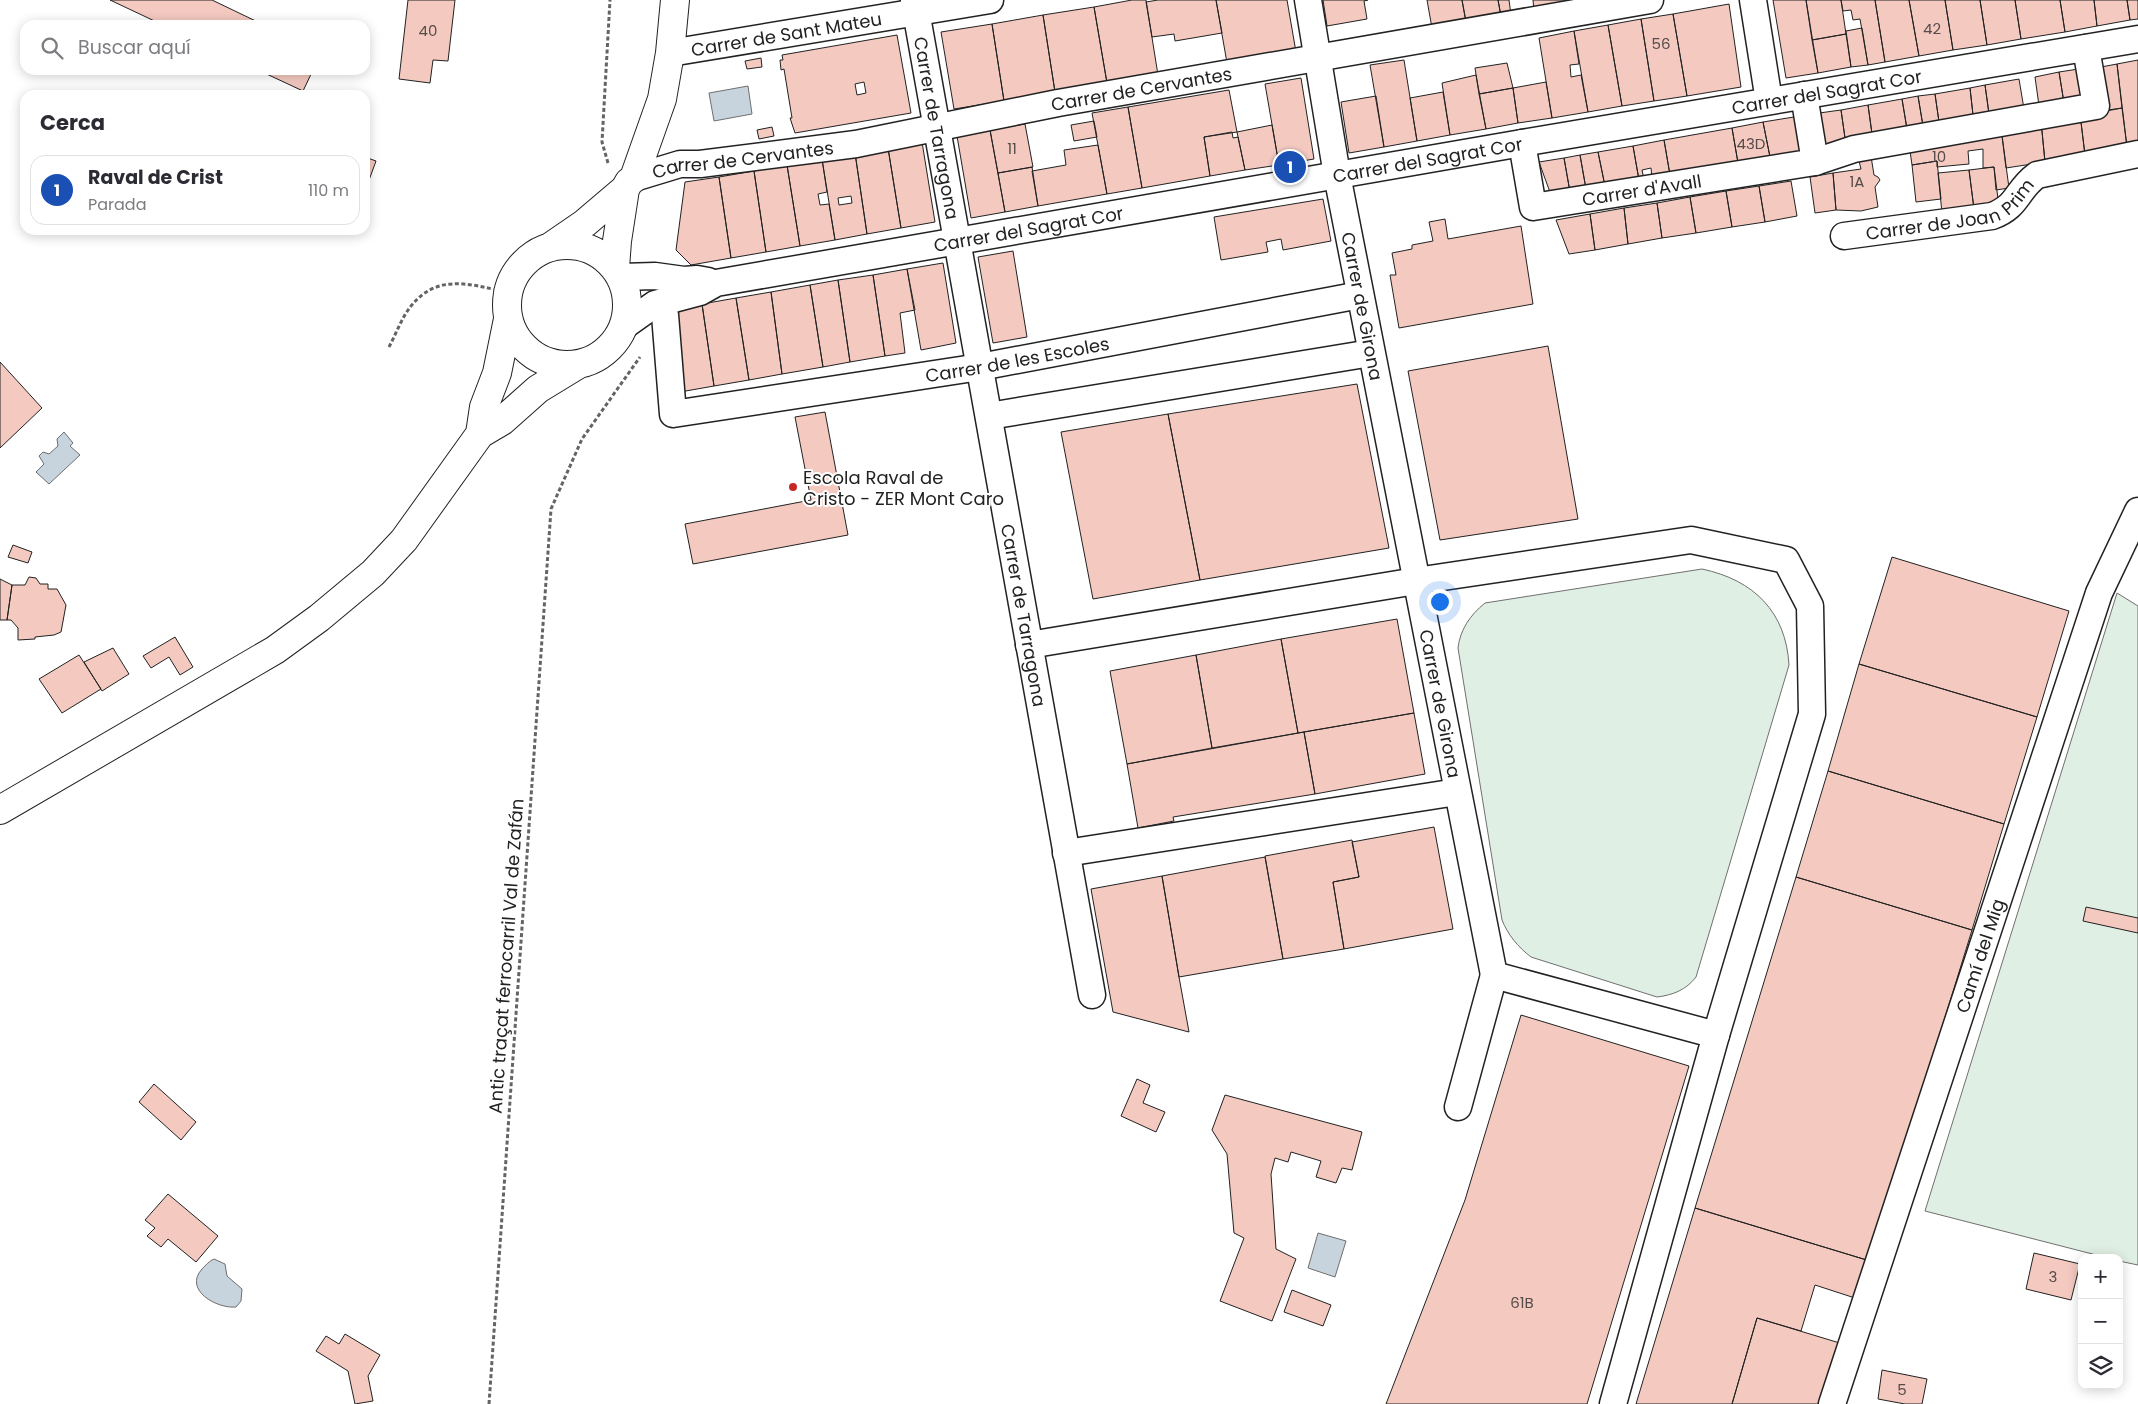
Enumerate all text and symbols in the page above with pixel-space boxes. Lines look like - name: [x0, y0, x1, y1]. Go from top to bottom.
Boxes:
- street label: Carrer de Sant Mateu: [689, 6, 884, 62]
- house number: 42: [1923, 18, 1941, 39]
- search box: [20, 20, 370, 75]
- house number: 40: [419, 20, 437, 41]
- house number: 56: [1652, 33, 1670, 54]
- icon: search: [38, 34, 66, 62]
- text: Buscar aquí: [78, 34, 191, 61]
- street label: Carrer de Tarragona: [908, 35, 966, 221]
- street label: Carrer de Cervantes: [1049, 61, 1234, 117]
- street label: Carrer del Sagrat Cor: [1730, 63, 1924, 120]
- text: Cerca: [40, 108, 105, 137]
- street label: Carrer del Sagrat Cor: [1331, 131, 1524, 188]
- house number: 43D: [1737, 133, 1765, 154]
- street label: Carrer de Cervantes: [649, 135, 835, 184]
- house number: 11: [1007, 138, 1017, 159]
- house number: 10: [1932, 146, 1946, 167]
- pin: 1: [1274, 148, 1306, 186]
- text: Raval de Crist: [88, 164, 223, 191]
- street label: Carrer d'Avall: [1580, 168, 1703, 211]
- house number: 1A: [1850, 171, 1864, 192]
- street label: Carrer de Joan Prim: [1864, 173, 2039, 245]
- text: 1: [54, 179, 60, 202]
- text: 110 m: [308, 179, 349, 202]
- text: Parada: [88, 193, 147, 216]
- street label: Carrer del Sagrat Cor: [932, 200, 1125, 257]
- street label: Carrer de Girona: [1336, 230, 1390, 382]
- street label: Carrer de les Escoles: [924, 330, 1111, 388]
- place label: Escola Raval de Cristo - ZER Mont Caro: [803, 465, 1004, 511]
- marker: Escola Raval de Cristo - ZER Mont Caro: [787, 481, 799, 493]
- street label: Carrer de Tarragona: [995, 522, 1053, 709]
- your location: [1427, 589, 1453, 615]
- street label: Carrer de Girona: [1414, 627, 1468, 780]
- street label: Antic traçat ferrocarril Val de Zafán: [483, 798, 529, 1114]
- street label: Camí del Mig: [1949, 895, 2010, 1016]
- map controls: [2078, 1254, 2123, 1389]
- button: +: [2078, 1254, 2123, 1299]
- house number: 3: [2049, 1266, 2057, 1287]
- house number: 61B: [1510, 1292, 1534, 1313]
- button: −: [2078, 1299, 2123, 1344]
- button: layers: [2078, 1344, 2123, 1389]
- house number: 5: [1897, 1379, 1907, 1400]

